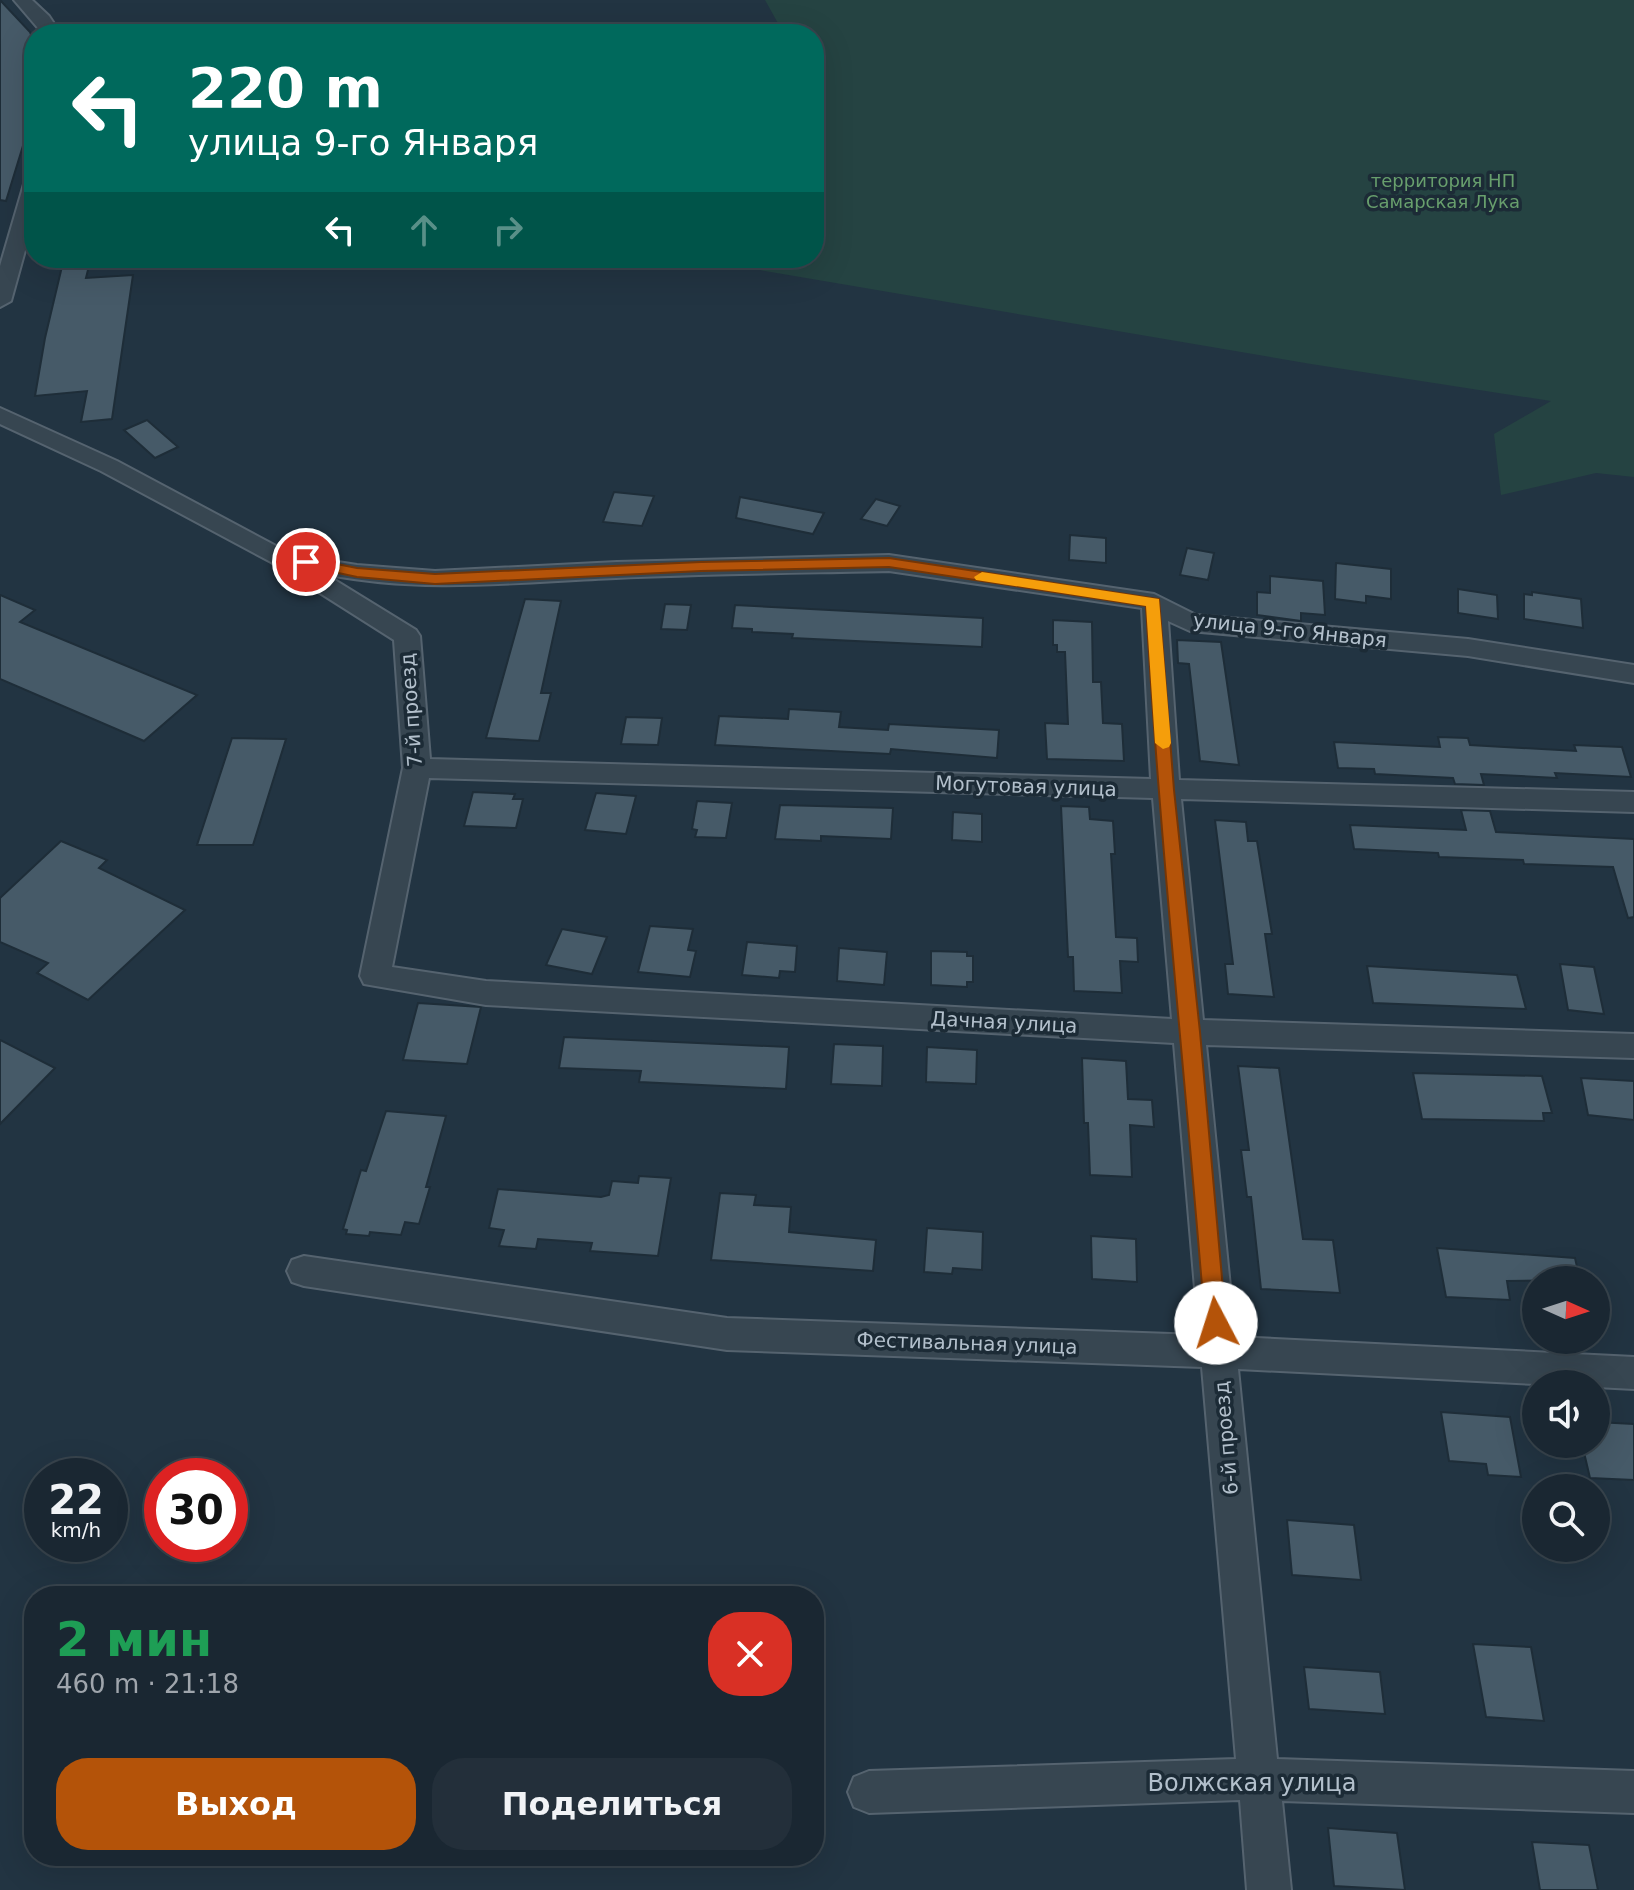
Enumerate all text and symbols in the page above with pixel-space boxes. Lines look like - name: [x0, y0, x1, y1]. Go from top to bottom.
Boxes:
- text: 220 m: [188, 55, 383, 120]
- icon: left: [56, 56, 160, 160]
- text: улица 9-го Января: [188, 122, 538, 163]
- park label: территория НП Самарская Лука: [1366, 170, 1520, 212]
- icon: left: [318, 208, 362, 252]
- icon: ahead: [402, 208, 446, 252]
- icon: right: [486, 208, 530, 252]
- pin: [272, 528, 340, 596]
- icon: arrive: [284, 540, 328, 584]
- street label: улица 9-го Января: [1192, 608, 1388, 652]
- street label: 7-й проезд: [395, 652, 427, 768]
- street label: Могутовая улица: [935, 771, 1117, 801]
- street label: Дачная улица: [930, 1006, 1078, 1038]
- north arrow: [1522, 1266, 1610, 1354]
- map controls: [1522, 1266, 1610, 1562]
- position arrow: [1174, 1281, 1258, 1365]
- street label: Фестивальная улица: [856, 1327, 1078, 1359]
- button: sound: [1522, 1370, 1610, 1458]
- street label: 6-й проезд: [1209, 1380, 1243, 1496]
- speed limit sign: 30: [144, 1458, 248, 1562]
- button: search: [1522, 1474, 1610, 1562]
- text: 22: [48, 1477, 104, 1523]
- text: km/h: [51, 1518, 101, 1542]
- text: 2 мин: [56, 1611, 212, 1667]
- button: close: [708, 1612, 792, 1696]
- text: 460 m · 21:18: [56, 1669, 239, 1699]
- button: Выход: [56, 1758, 416, 1850]
- button: Поделиться: [432, 1758, 792, 1850]
- street label: Волжская улица: [1148, 1769, 1356, 1797]

